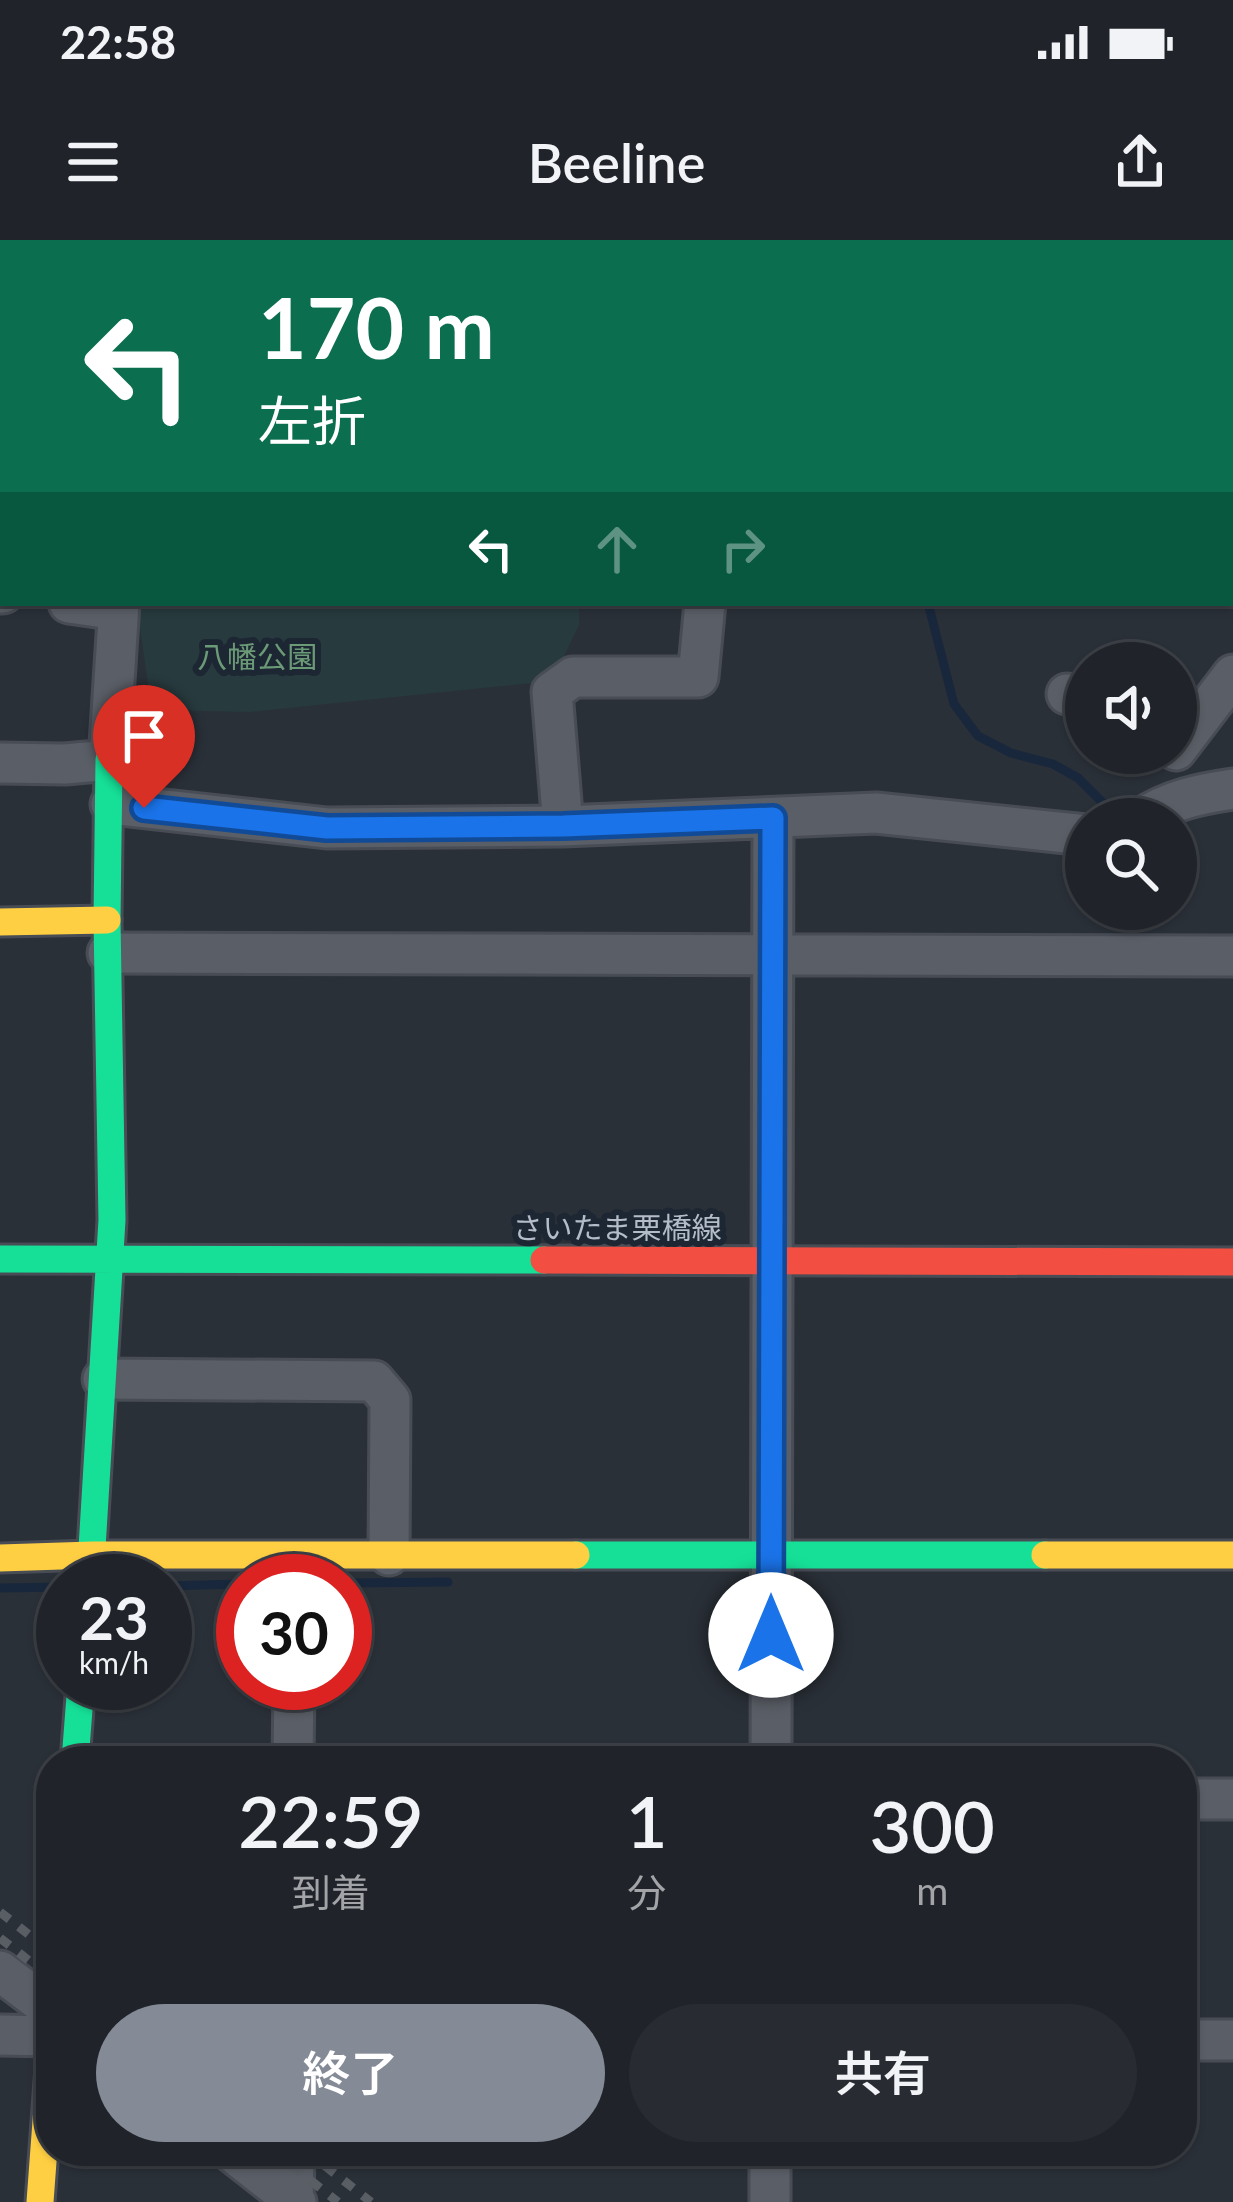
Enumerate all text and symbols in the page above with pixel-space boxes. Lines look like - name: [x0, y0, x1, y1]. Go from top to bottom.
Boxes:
- text: 22:58: [60, 15, 176, 69]
- icon: menu: [60, 129, 126, 195]
- icon: share: [1107, 129, 1173, 195]
- text: Beeline: [528, 130, 705, 195]
- text: 170 m: [258, 276, 495, 377]
- icon: left: [60, 288, 216, 444]
- text: 左折: [258, 388, 366, 453]
- icon: left: [458, 516, 524, 582]
- icon: ahead: [584, 516, 650, 582]
- icon: right: [710, 516, 776, 582]
- park label: 八幡公園: [197, 638, 317, 674]
- map controls: [1065, 642, 1197, 930]
- button: sound: [1065, 642, 1197, 774]
- pin: [93, 685, 195, 808]
- icon: arrive: [111, 703, 177, 769]
- button: search: [1065, 798, 1197, 930]
- street label: さいたま栗橋線: [512, 1209, 722, 1245]
- speed limit sign: 30: [216, 1554, 372, 1710]
- position arrow: [708, 1572, 834, 1698]
- text: 23: [79, 1581, 149, 1653]
- text: km/h: [79, 1644, 149, 1680]
- text: 22:59: [238, 1777, 423, 1863]
- text: 1: [626, 1777, 667, 1863]
- text: 300: [870, 1782, 995, 1868]
- text: m: [916, 1867, 948, 1913]
- text: 到着: [292, 1869, 370, 1915]
- text: 分: [627, 1869, 666, 1915]
- button: 終了: [96, 2004, 605, 2142]
- button: 共有: [629, 2004, 1137, 2142]

